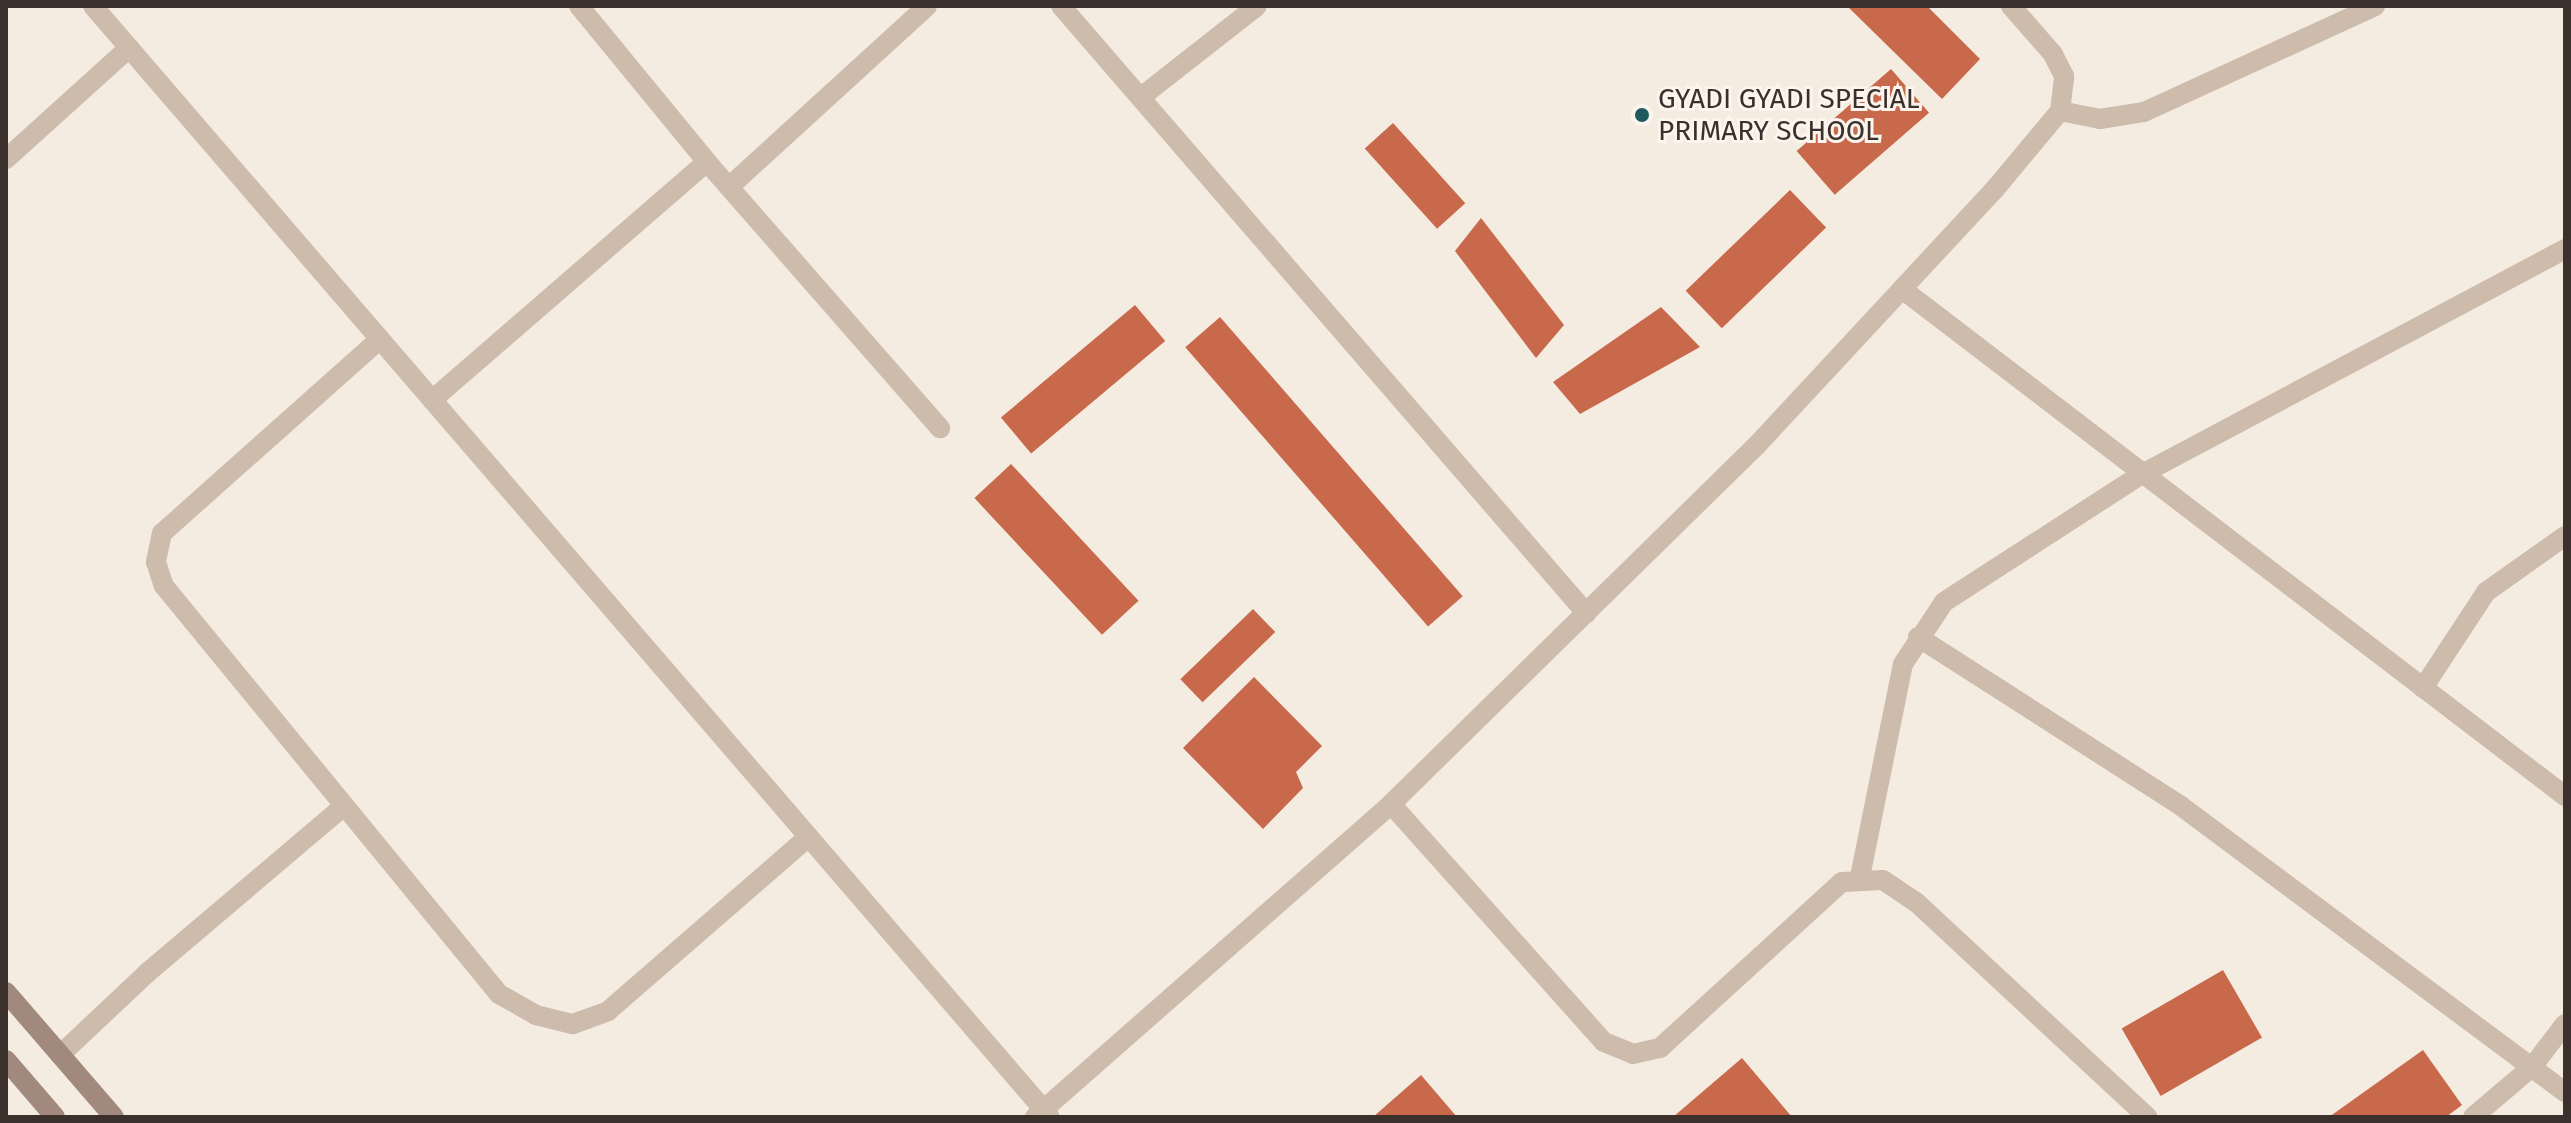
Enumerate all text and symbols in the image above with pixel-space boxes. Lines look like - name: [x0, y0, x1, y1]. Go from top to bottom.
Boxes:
- place label: GYADI GYADI SPECIAL PRIMARY SCHOOL: [1658, 82, 1920, 148]
- marker: GYADI GYADI SPECIAL PRIMARY SCHOOL: [1633, 106, 1651, 124]

